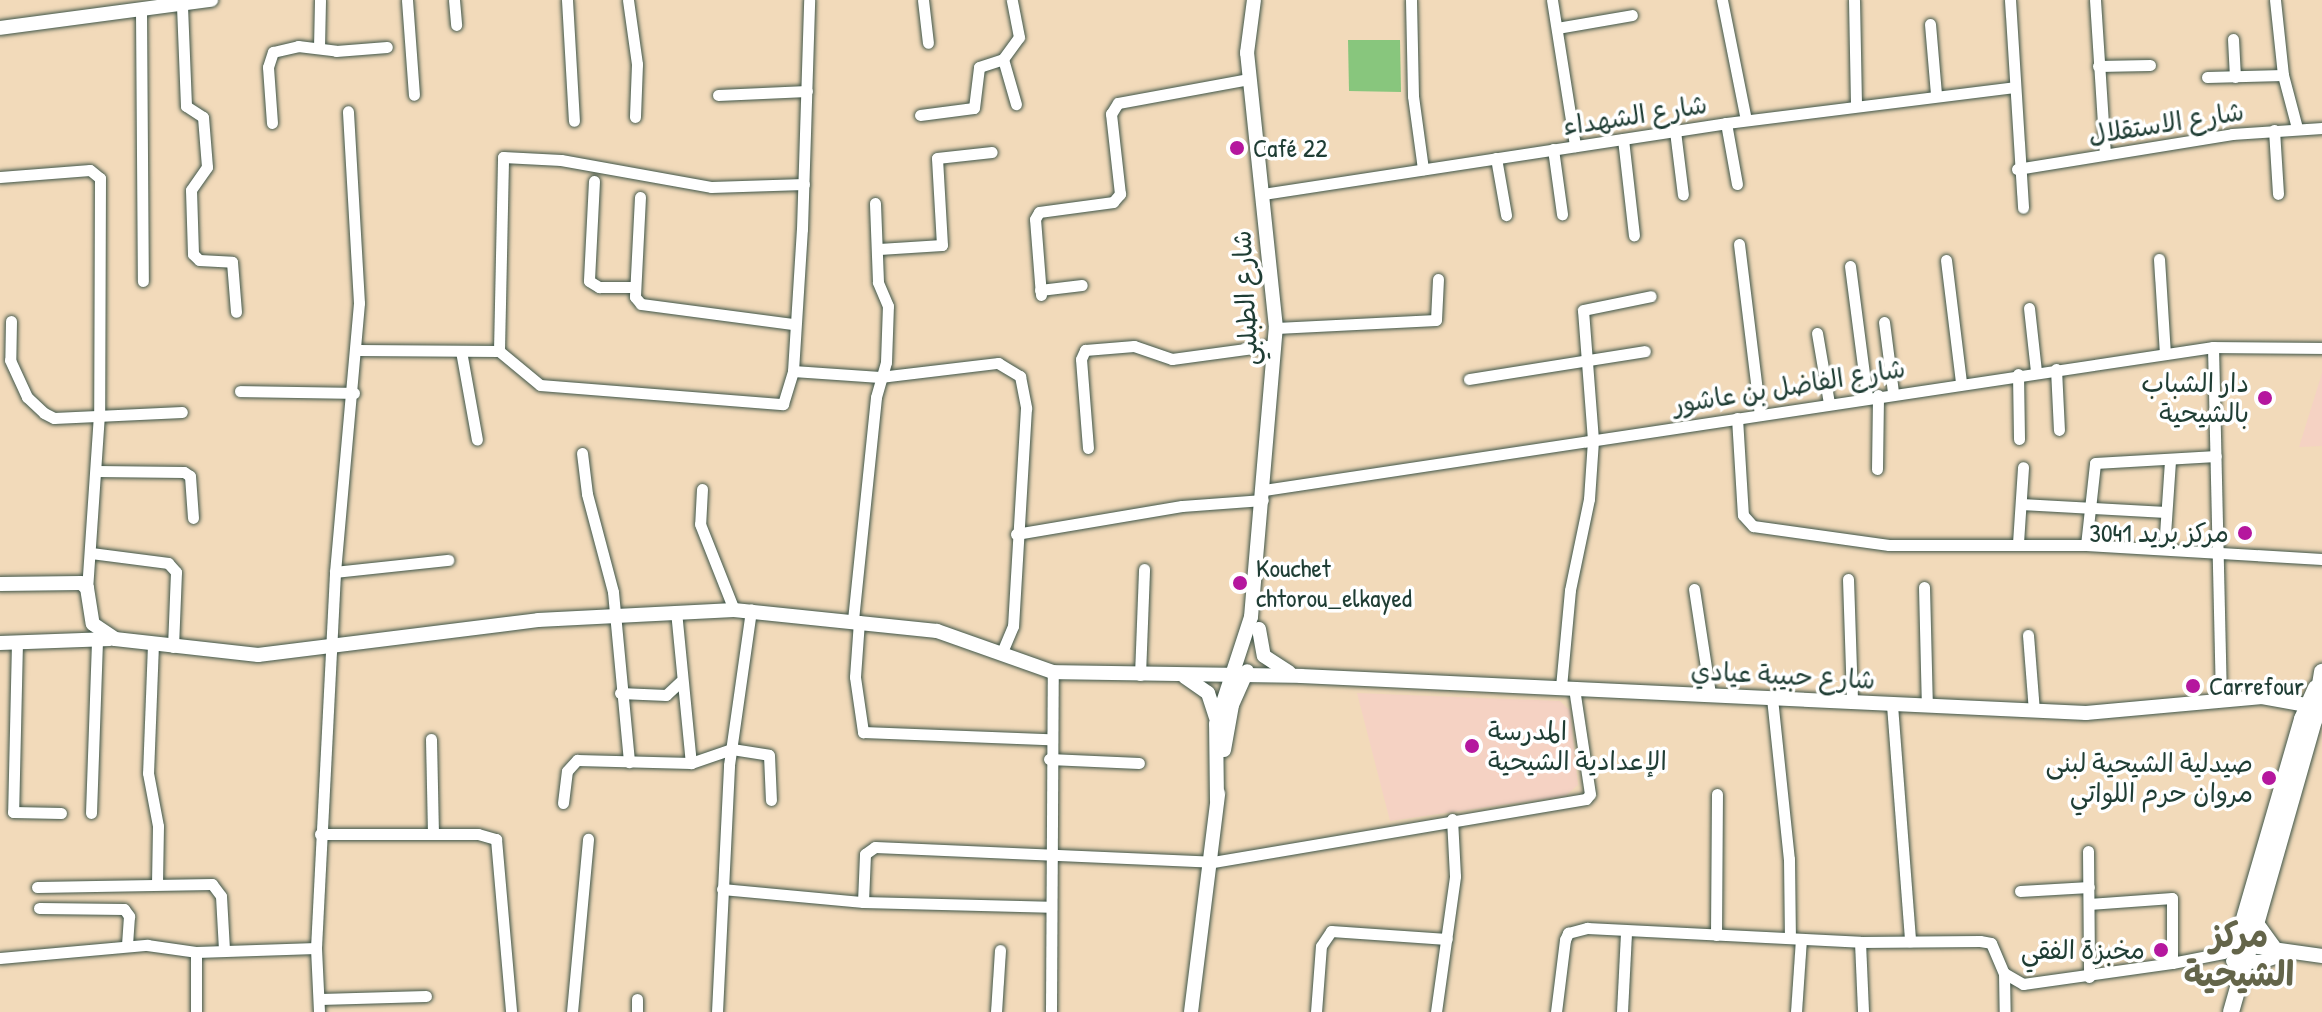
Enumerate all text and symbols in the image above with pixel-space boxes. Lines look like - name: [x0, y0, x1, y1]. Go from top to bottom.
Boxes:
- street label: شارع الشهداء: [1561, 88, 1709, 142]
- street label: شارع الاستقلال: [2086, 95, 2246, 151]
- place label: Café 22: [1253, 132, 1327, 164]
- marker: Café 22: [1228, 139, 1246, 157]
- street label: شارع الطبلبي: [1226, 229, 1264, 367]
- street label: شارع الفاضل بن عاشور: [1671, 352, 1907, 420]
- place label: دار الشباب بالشيحية: [2141, 367, 2249, 428]
- marker: دار الشباب بالشيحية: [2256, 389, 2274, 407]
- place label: مركز بريد 3041: [2089, 517, 2229, 549]
- marker: مركز بريد 3041: [2236, 524, 2254, 542]
- place label: Kouchet chtorou_elkayed: [1256, 552, 1412, 614]
- marker: Kouchet chtorou_elkayed: [1231, 574, 1249, 592]
- street label: شارع حبيبة عيادي: [1690, 655, 1876, 695]
- place label: Carrefour: [2209, 670, 2304, 702]
- marker: Carrefour: [2184, 677, 2202, 695]
- place label: المدرسة الإعدادية الشيحية: [1488, 715, 1667, 776]
- marker: المدرسة الإعدادية الشيحية: [1463, 737, 1481, 755]
- place label: صيدلية الشيحية لبنى مروان حرم اللواتي: [2045, 747, 2253, 808]
- marker: صيدلية الشيحية لبنى مروان حرم اللواتي: [2260, 769, 2278, 787]
- district label: مركز الشيحية: [2184, 915, 2294, 994]
- place label: مخبزة الفقي: [2021, 934, 2145, 966]
- marker: مخبزة الفقي: [2152, 941, 2170, 959]

